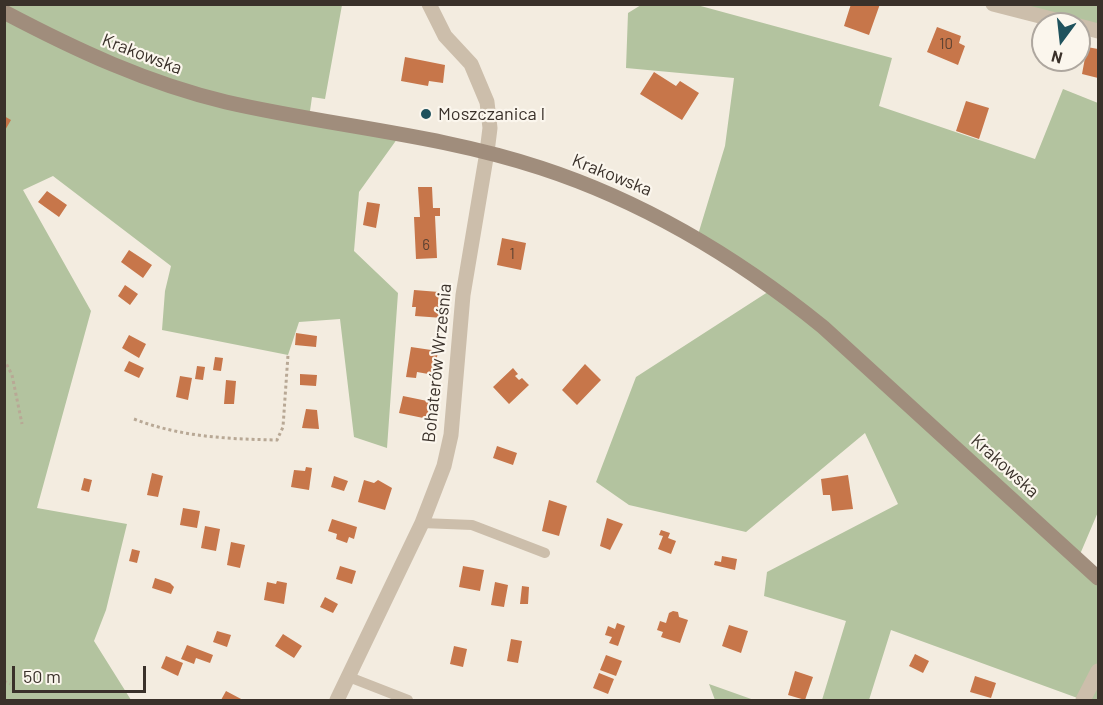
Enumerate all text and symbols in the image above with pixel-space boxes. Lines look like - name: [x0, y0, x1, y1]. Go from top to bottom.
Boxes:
- north arrow: [1031, 12, 1091, 72]
- street label: Krakowska: [99, 29, 185, 79]
- house number: 10: [939, 35, 953, 53]
- text: N: [1049, 47, 1064, 68]
- place label: Moszczanica I: [438, 103, 545, 125]
- marker: Moszczanica I: [419, 107, 433, 121]
- street label: Krakowska: [569, 149, 655, 201]
- house number: 6: [422, 236, 430, 254]
- house number: 1: [509, 245, 515, 263]
- street label: Bohaterów Września: [418, 282, 456, 444]
- street label: Krakowska: [967, 430, 1043, 502]
- scale bar: [15, 654, 148, 692]
- text: 50 m: [23, 665, 61, 687]

